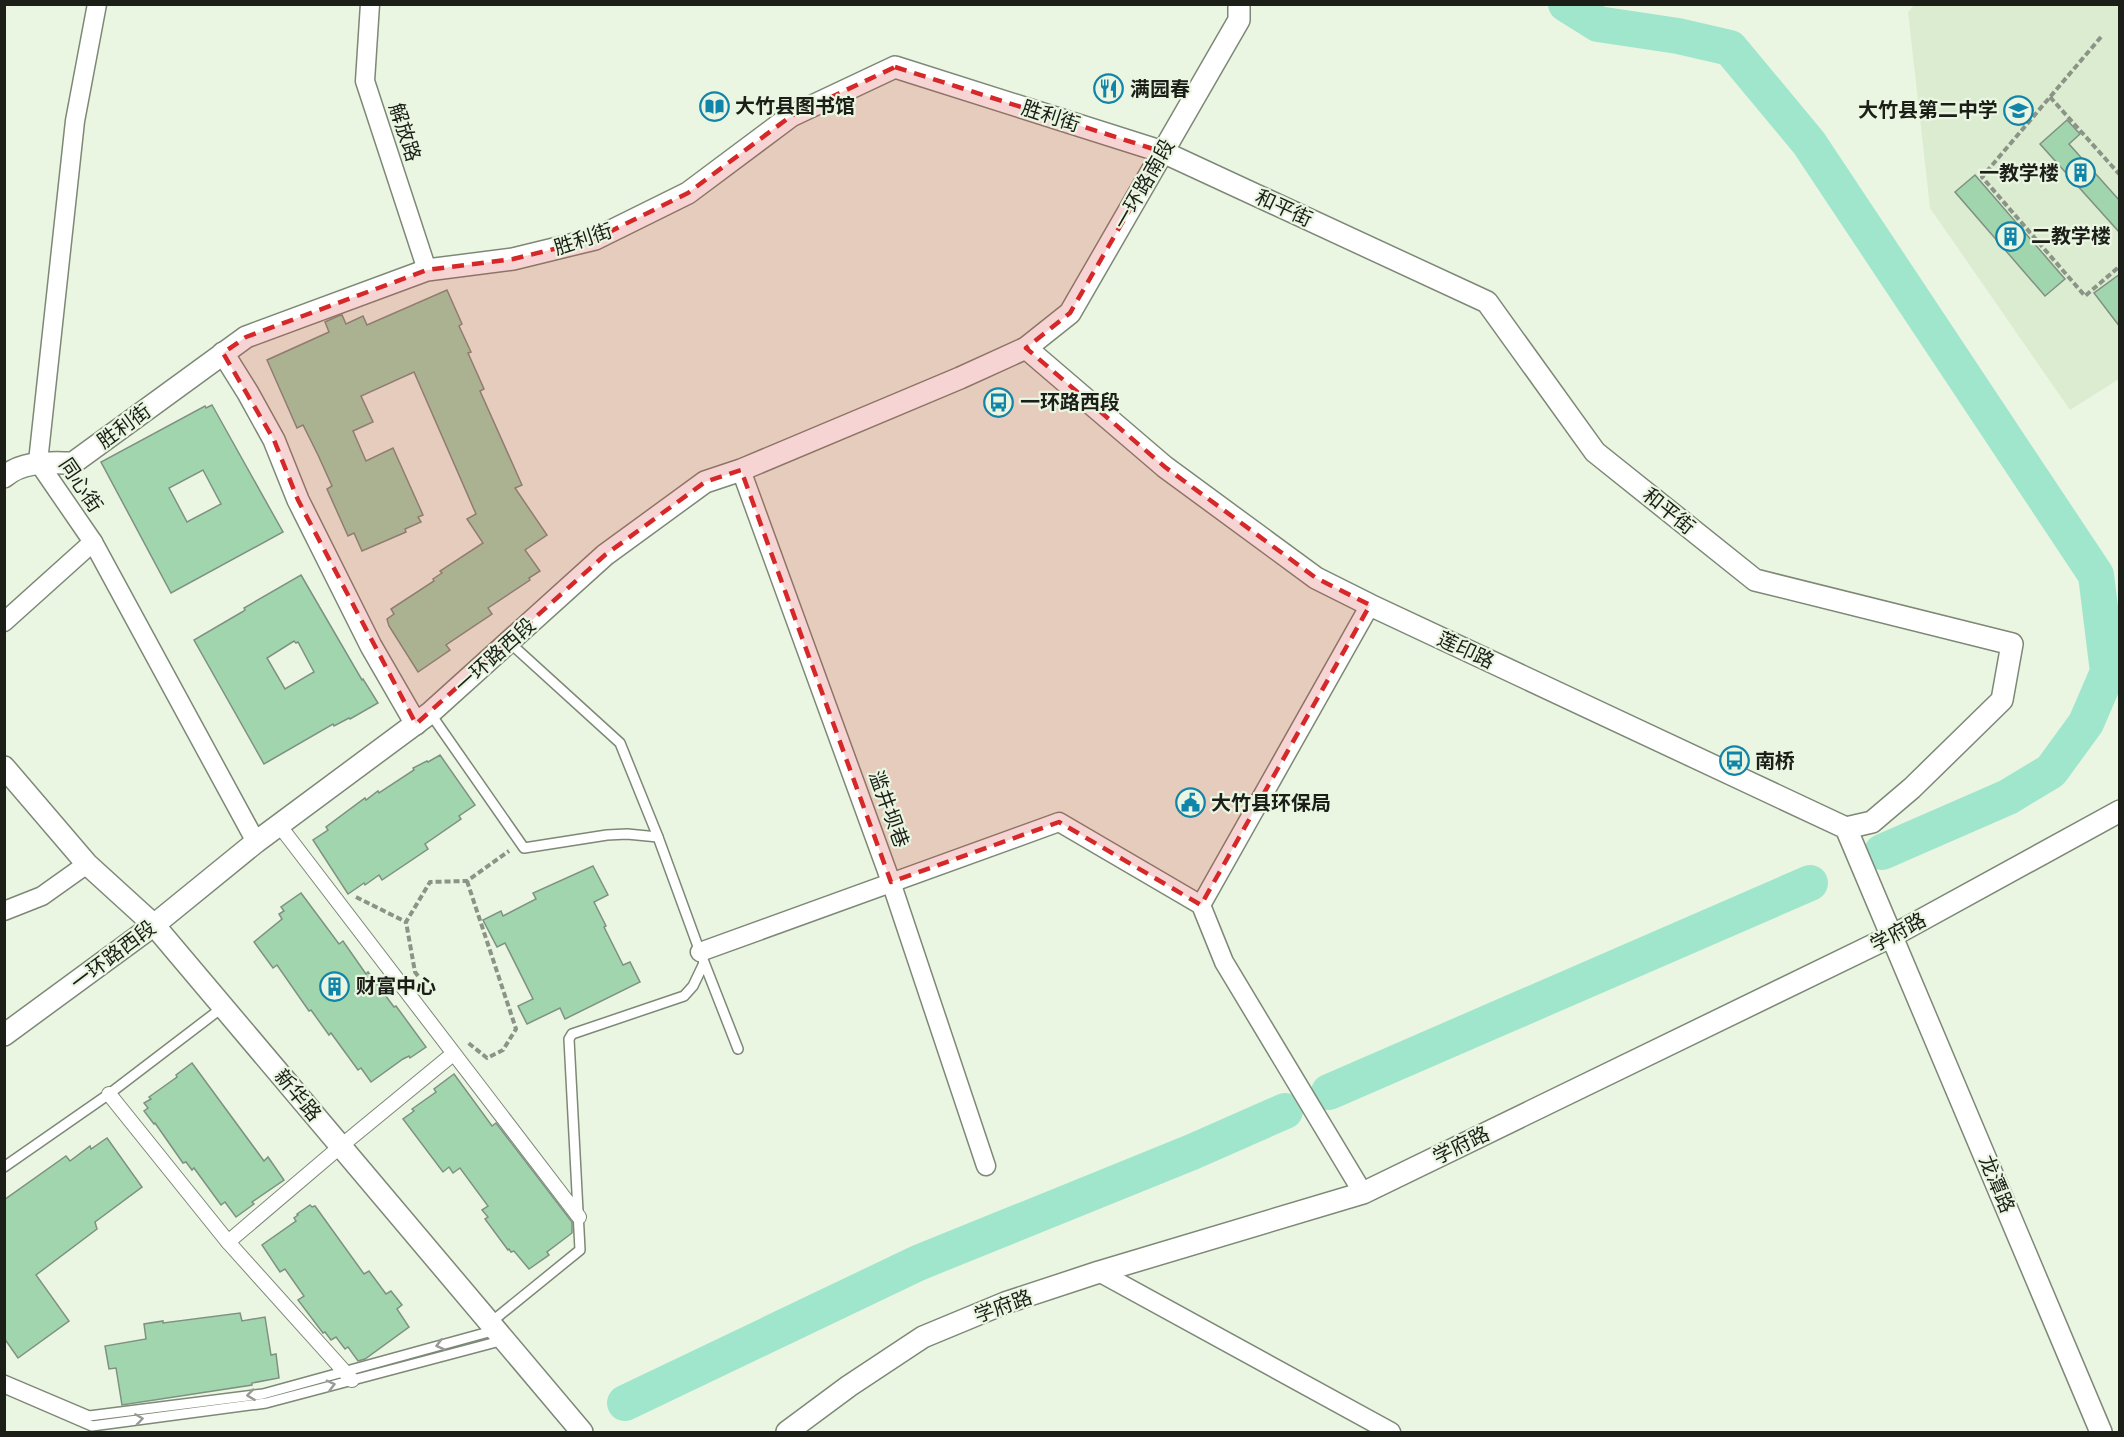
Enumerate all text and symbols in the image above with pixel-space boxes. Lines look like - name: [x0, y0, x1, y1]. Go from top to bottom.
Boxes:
- restaurant icon: 满园春: [1093, 73, 1125, 105]
- place label: 满园春: [1130, 78, 1190, 100]
- library icon: 大竹县图书馆: [698, 90, 730, 122]
- school or university icon: 大竹县第二中学: [2003, 94, 2035, 126]
- place label: 大竹县图书馆: [735, 95, 855, 117]
- street label: 胜利街: [1019, 96, 1083, 136]
- place label: 大竹县第二中学: [1858, 99, 1998, 121]
- street label: 解放路: [385, 100, 425, 164]
- street label: 一环路南段: [1109, 135, 1179, 233]
- building icon: 一教学楼: [2064, 157, 2096, 189]
- place label: 一教学楼: [1979, 162, 2059, 184]
- street label: 和平街: [1252, 185, 1316, 231]
- street label: 胜利街: [551, 219, 615, 259]
- building icon: 二教学楼: [1994, 220, 2026, 252]
- place label: 二教学楼: [2031, 225, 2111, 247]
- bus stop icon: 一环路西段: [983, 386, 1015, 418]
- place label: 一环路西段: [1020, 391, 1120, 413]
- street label: 胜利街: [93, 399, 155, 453]
- street label: 同心街: [55, 454, 107, 516]
- street label: 和平街: [1639, 484, 1699, 538]
- street label: 一环路西段: [450, 613, 540, 697]
- street label: 莲印路: [1434, 627, 1498, 673]
- bus stop icon: 南桥: [1718, 745, 1750, 777]
- place label: 南桥: [1755, 750, 1795, 772]
- street label: 滥井坝巷: [865, 768, 913, 850]
- public building icon: 大竹县环保局: [1174, 787, 1206, 819]
- place label: 大竹县环保局: [1211, 792, 1331, 814]
- street label: 学府路: [1866, 908, 1930, 956]
- street label: 一环路西段: [66, 916, 160, 994]
- building icon: 财富中心: [319, 970, 351, 1002]
- place label: 财富中心: [356, 975, 436, 997]
- street label: 新华路: [270, 1065, 326, 1125]
- street label: 学府路: [1429, 1122, 1493, 1168]
- street label: 龙潭路: [1975, 1152, 2019, 1216]
- street label: 学府路: [971, 1285, 1035, 1327]
- one-way arrow: [435, 1338, 445, 1351]
- one-way arrow: [326, 1380, 336, 1393]
- one-way arrow: [247, 1389, 256, 1401]
- one-way arrow: [134, 1414, 144, 1426]

